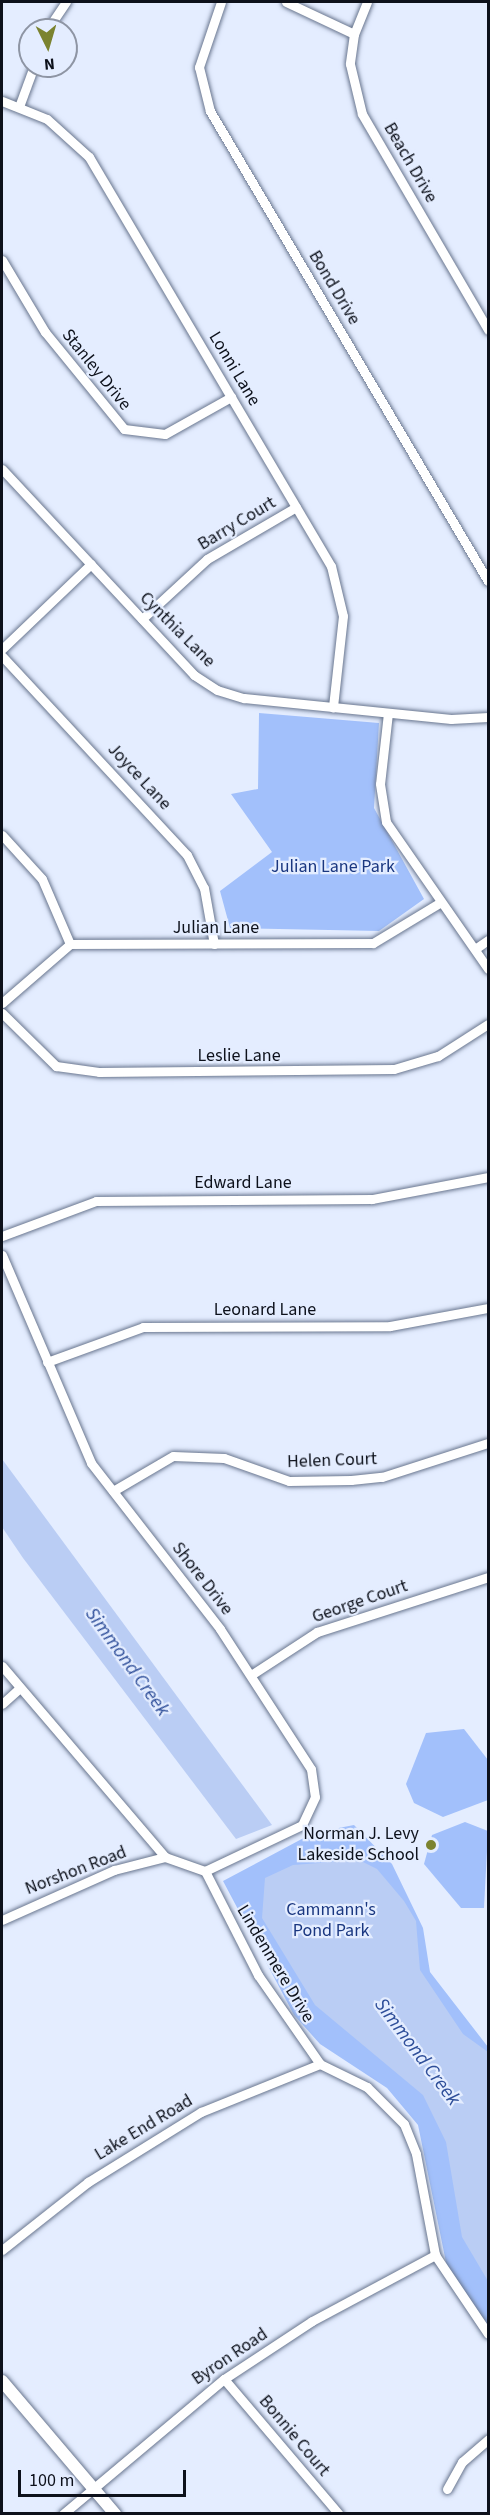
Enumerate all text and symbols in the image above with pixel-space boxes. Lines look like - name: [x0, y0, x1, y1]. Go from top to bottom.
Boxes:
- north arrow: [18, 18, 78, 78]
- text: N: [43, 53, 56, 75]
- street label: Beach Drive: [378, 119, 442, 207]
- street label: Bond Drive: [303, 247, 365, 329]
- street label: Stanley Drive: [57, 325, 135, 415]
- street label: Lonni Lane: [203, 328, 265, 410]
- street label: Barry Court: [194, 492, 280, 556]
- street label: Cynthia Lane: [135, 588, 219, 672]
- street label: Joyce Lane: [103, 739, 175, 815]
- park label: Julian Lane Park: [271, 856, 395, 878]
- street label: Julian Lane: [173, 917, 259, 939]
- street label: Leslie Lane: [197, 1045, 281, 1067]
- street label: Edward Lane: [194, 1172, 292, 1194]
- street label: Leonard Lane: [214, 1299, 316, 1321]
- street label: Helen Court: [287, 1449, 377, 1473]
- street label: Shore Drive: [167, 1538, 237, 1620]
- street label: George Court: [310, 1576, 410, 1628]
- water label: Simmond Creek: [79, 1603, 175, 1721]
- place label: Norman J. Levy Lakeside School: [297, 1824, 419, 1866]
- marker: Norman J. Levy Lakeside School: [424, 1838, 438, 1852]
- street label: Norshon Road: [22, 1842, 130, 1900]
- park label: Cammann's Pond Park: [286, 1900, 376, 1942]
- street label: Lindenmere Drive: [231, 1901, 319, 2027]
- water label: Simmond Creek: [369, 1993, 465, 2111]
- street label: Lake End Road: [91, 2090, 197, 2166]
- street label: Byron Road: [188, 2324, 272, 2390]
- street label: Bonnie Court: [254, 2391, 334, 2481]
- scale bar: [21, 2458, 189, 2496]
- text: 100 m: [29, 2468, 74, 2493]

